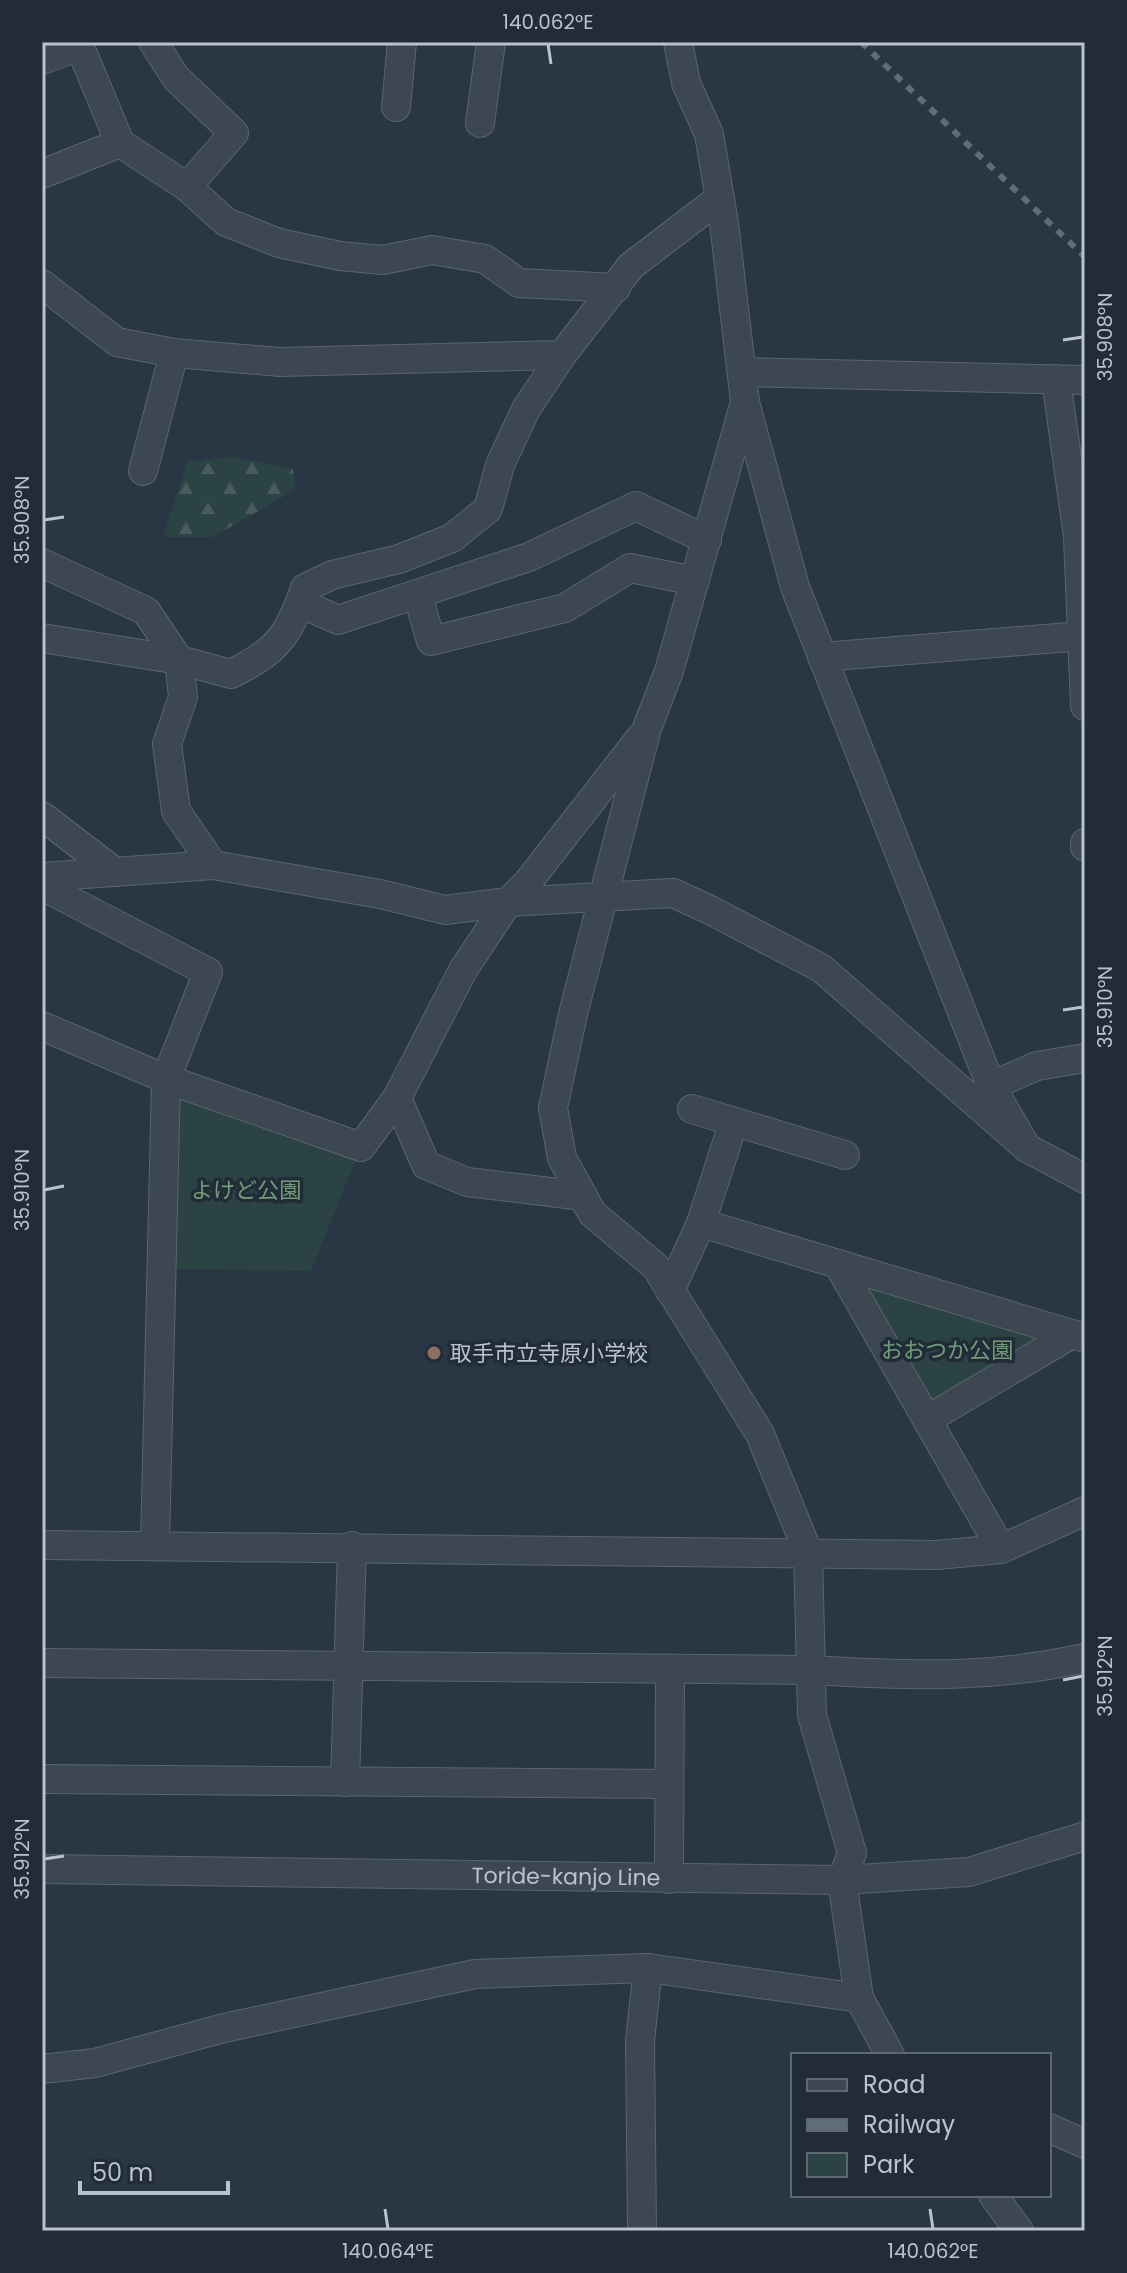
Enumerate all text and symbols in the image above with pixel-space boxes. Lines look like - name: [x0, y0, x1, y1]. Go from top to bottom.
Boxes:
- text: 140.062°E: [503, 8, 593, 36]
- text: 35.908°N: [1091, 293, 1119, 381]
- text: 35.908°N: [8, 476, 36, 564]
- text: 35.910°N: [1091, 966, 1119, 1048]
- text: 35.910°N: [8, 1149, 36, 1231]
- park label: よけど公園: [191, 1175, 301, 1206]
- park label: おおつか公園: [881, 1335, 1013, 1366]
- place label: 取手市立寺原小学校: [450, 1338, 648, 1369]
- marker: 取手市立寺原小学校: [425, 1344, 443, 1362]
- text: 35.912°N: [1091, 1635, 1119, 1717]
- text: 35.912°N: [8, 1818, 36, 1900]
- street label: Toride-kanjo Line: [471, 1859, 661, 1893]
- legend: [791, 2053, 1051, 2197]
- text: Road: [863, 2068, 925, 2101]
- text: Railway: [863, 2108, 956, 2141]
- scale bar: [80, 2145, 228, 2195]
- text: Park: [863, 2148, 915, 2181]
- text: 50 m: [92, 2156, 153, 2189]
- text: 140.064°E: [342, 2237, 434, 2265]
- text: 140.062°E: [888, 2237, 978, 2265]

